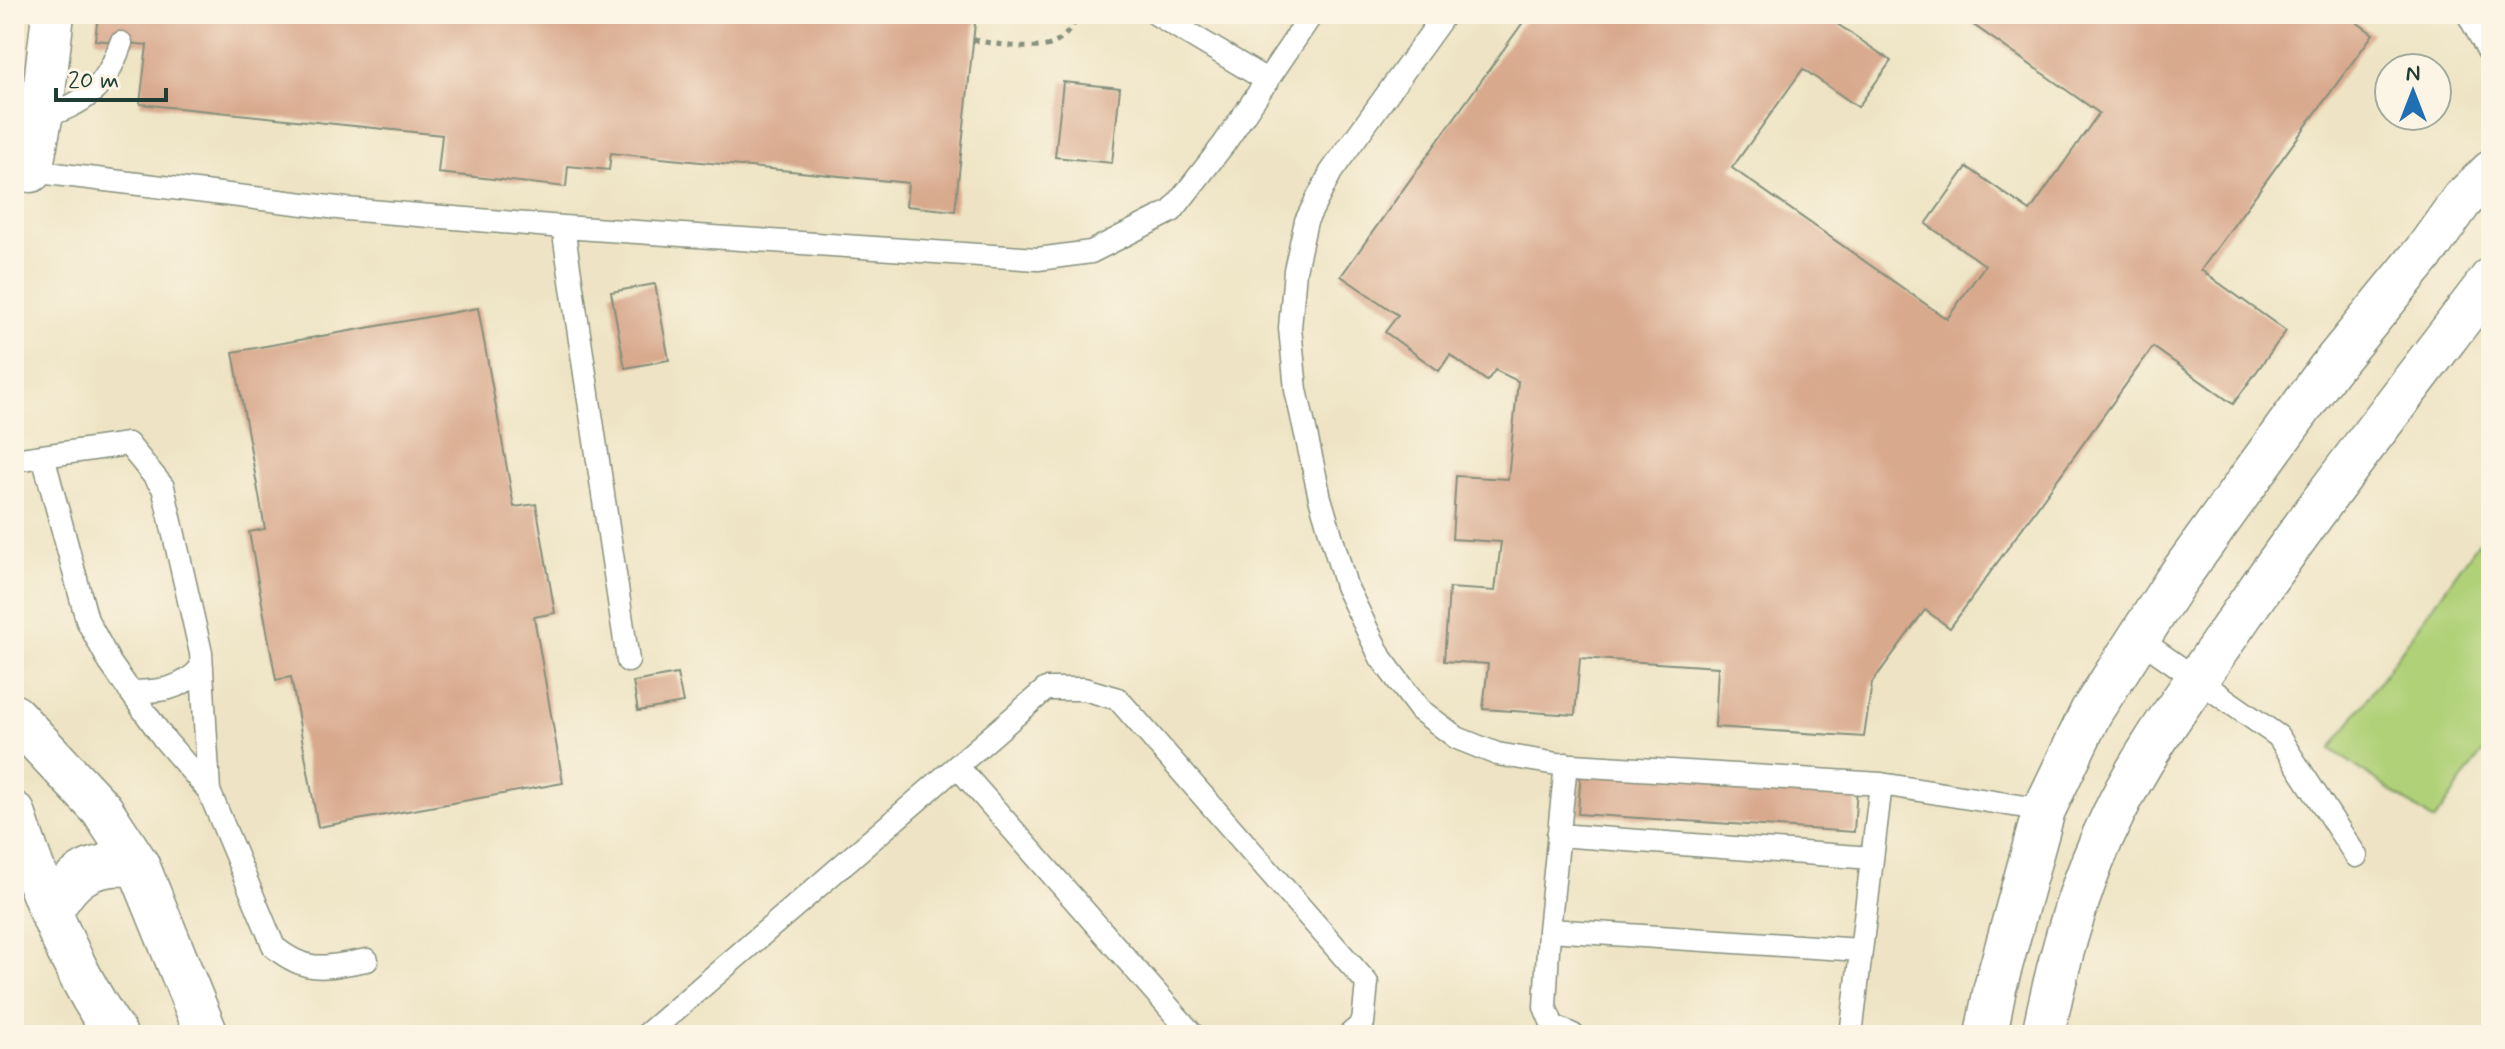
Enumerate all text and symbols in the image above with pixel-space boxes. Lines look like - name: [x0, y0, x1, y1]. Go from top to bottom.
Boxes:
- scale bar: [56, 52, 166, 102]
- north arrow: [2373, 52, 2453, 132]
- text: N: [2406, 60, 2420, 88]
- text: 20 m: [68, 66, 119, 97]

